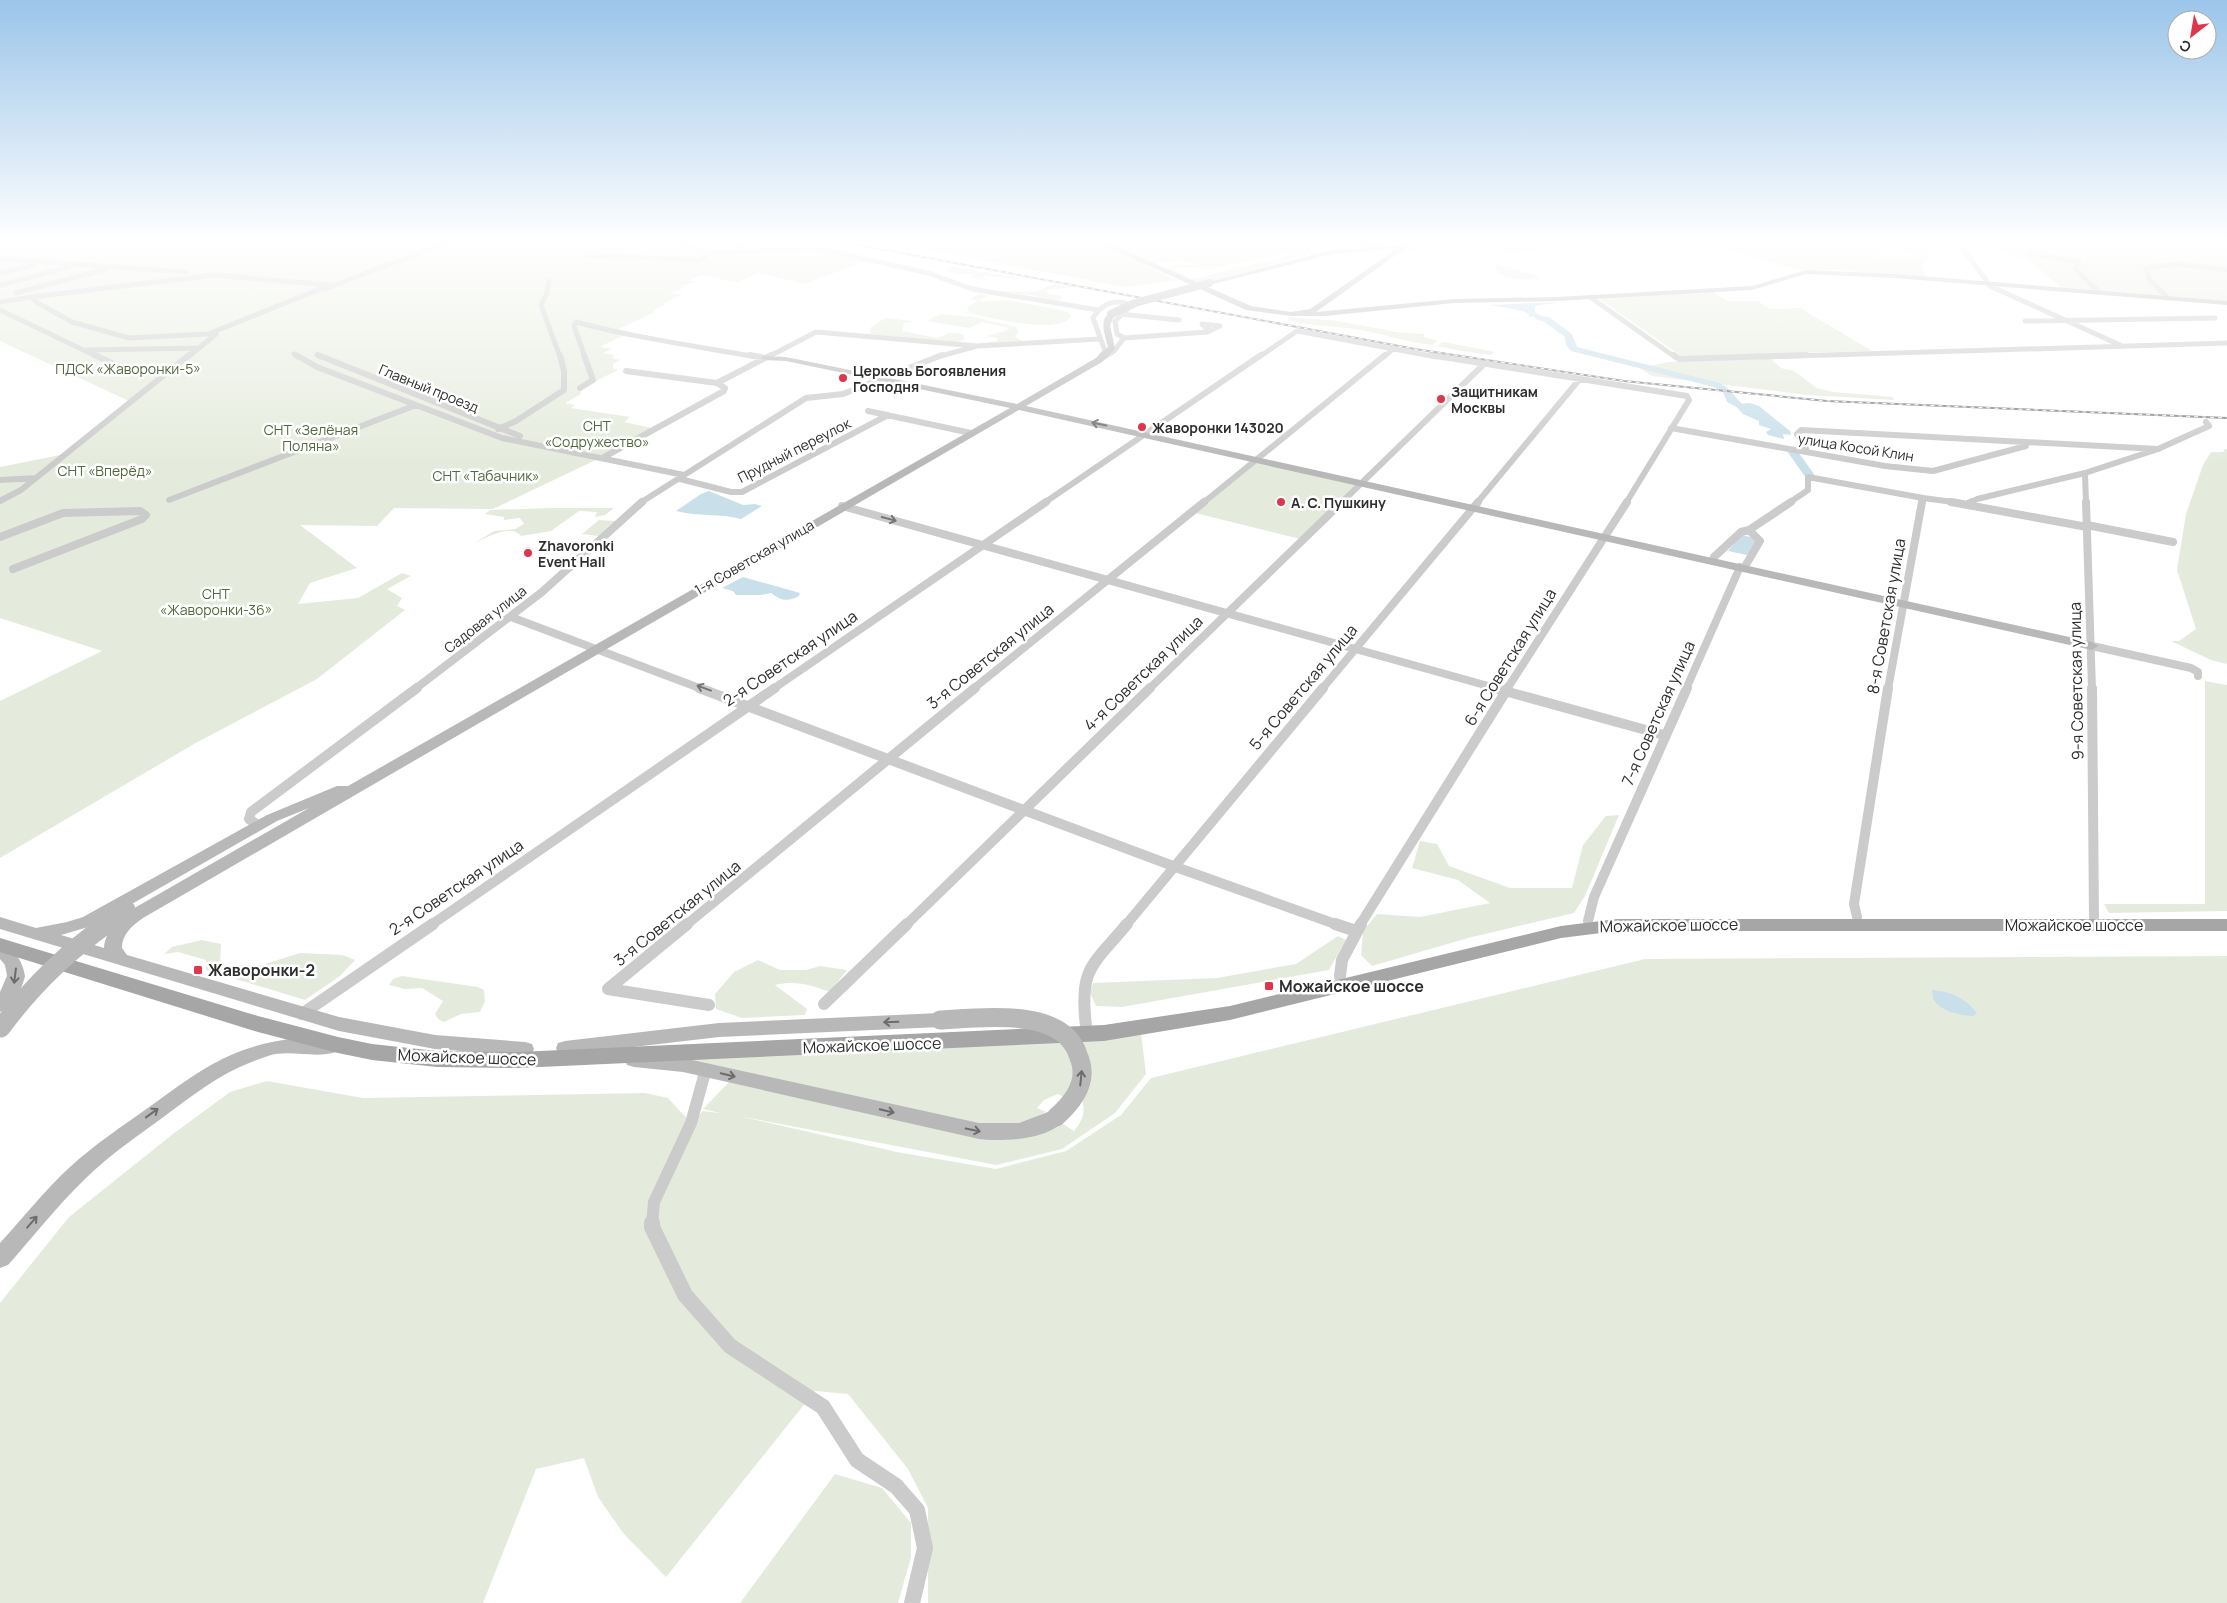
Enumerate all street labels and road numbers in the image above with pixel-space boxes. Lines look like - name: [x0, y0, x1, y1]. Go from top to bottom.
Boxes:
- street label: Главный проезд: [376, 359, 482, 417]
- street label: Прудный переулок: [734, 413, 855, 487]
- street label: улица Косой Клин: [1797, 428, 1915, 466]
- street label: 1-я Советская улица: [691, 515, 817, 599]
- street label: 8-я Советская улица: [1861, 536, 1911, 696]
- street label: Садовая улица: [440, 581, 530, 657]
- street label: 6-я Советская улица: [1459, 584, 1561, 730]
- street label: 3-я Советская улица: [922, 598, 1058, 714]
- street label: 9-я Советская улица: [2064, 602, 2088, 760]
- street label: 2-я Советская улица: [719, 605, 861, 711]
- street label: 4-я Советская улица: [1079, 610, 1207, 736]
- street label: 5-я Советская улица: [1244, 620, 1362, 754]
- street label: 7-я Советская улица: [1616, 637, 1700, 789]
- street label: 2-я Советская улица: [385, 834, 527, 940]
- street label: 3-я Советская улица: [609, 855, 745, 971]
- street label: Можайское шоссе: [1599, 913, 1739, 937]
- street label: Можайское шоссе: [2005, 914, 2143, 936]
- street label: Можайское шоссе: [802, 1032, 942, 1058]
- street label: Можайское шоссе: [397, 1044, 537, 1070]

